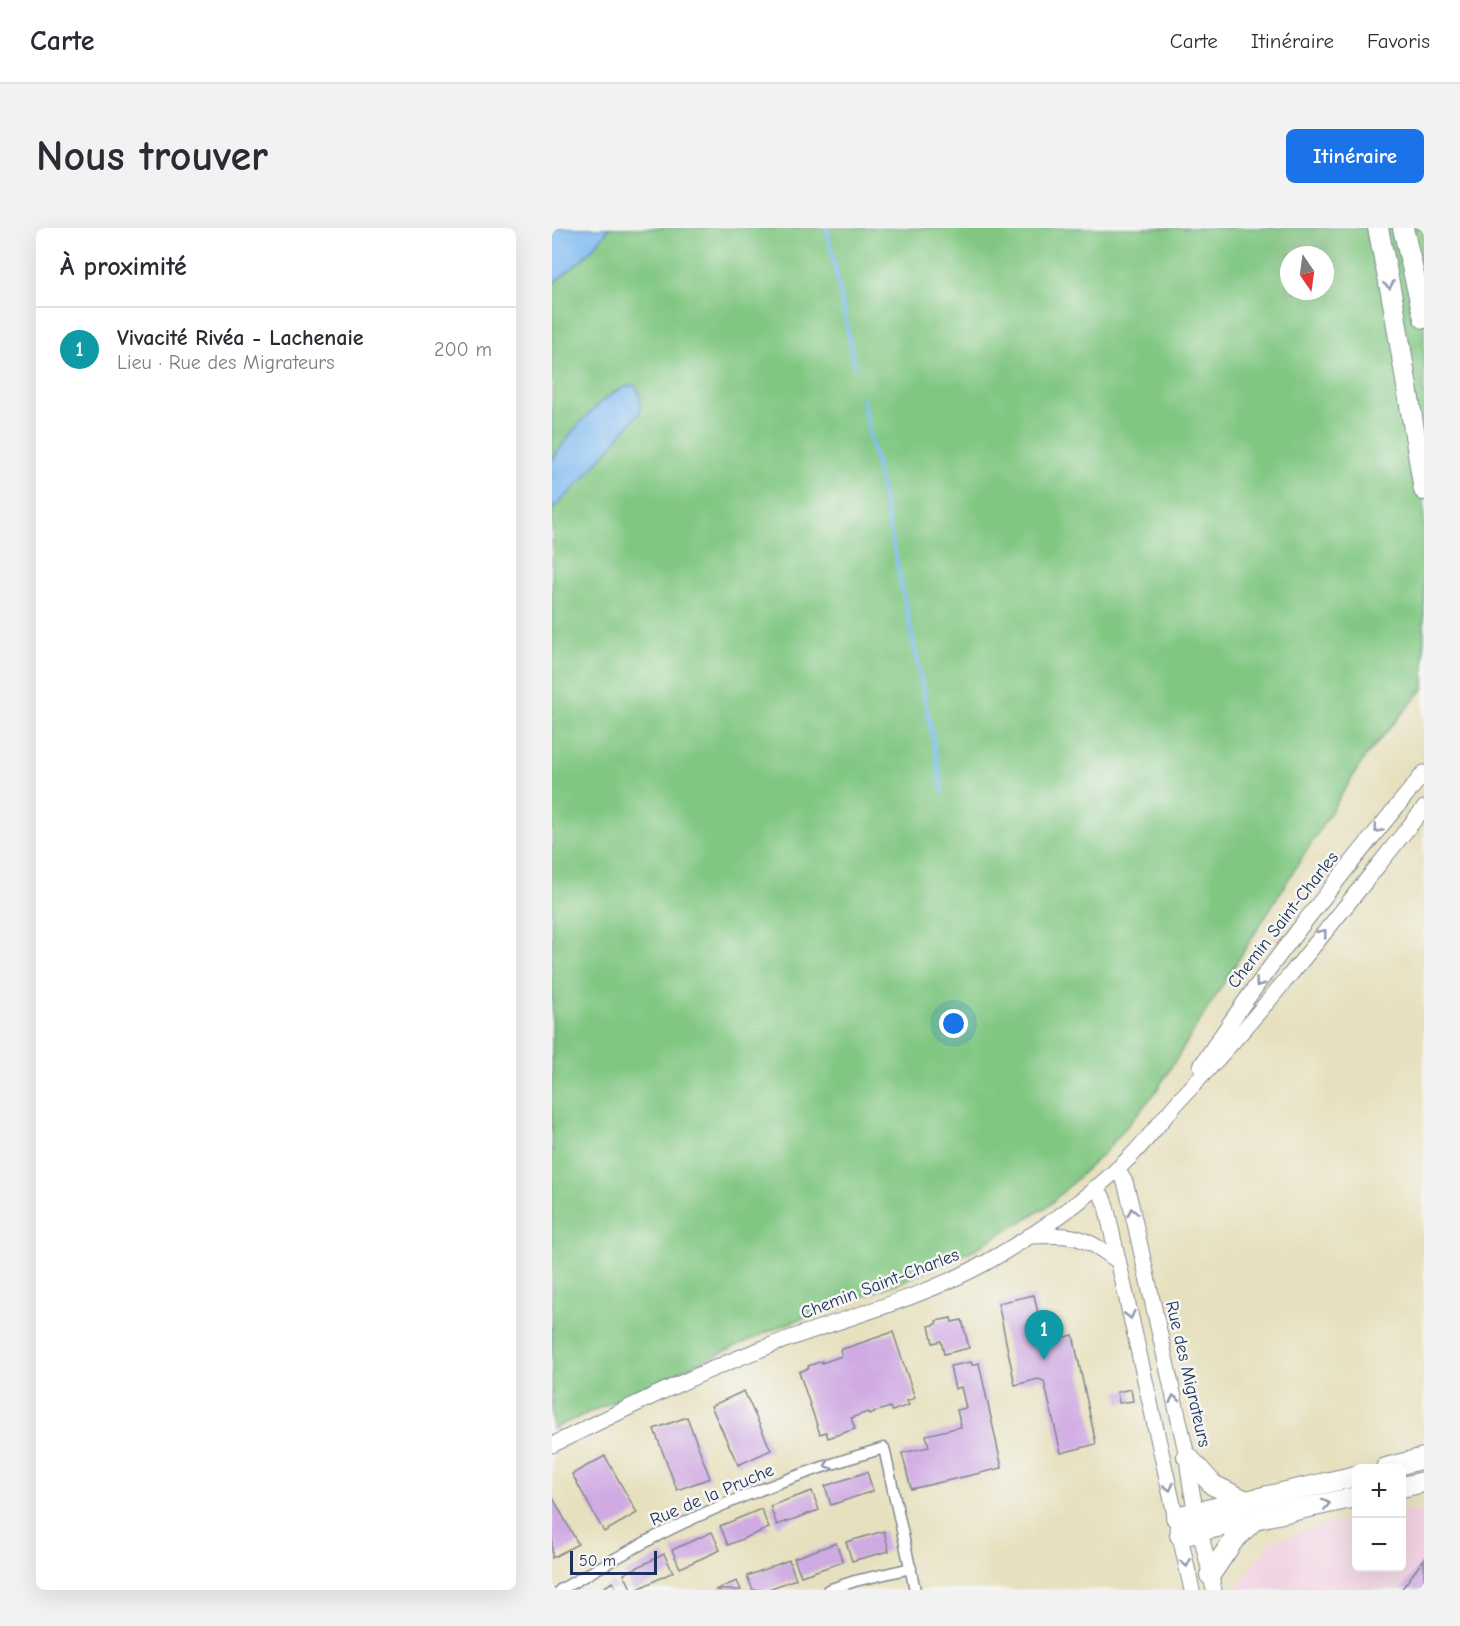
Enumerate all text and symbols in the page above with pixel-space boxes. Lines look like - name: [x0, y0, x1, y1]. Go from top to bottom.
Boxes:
- text: Carte: [30, 25, 95, 57]
- text: Carte: [1170, 29, 1218, 53]
- text: Itinéraire: [1251, 29, 1334, 53]
- text: Favoris: [1367, 29, 1430, 53]
- button: Itinéraire: [1286, 129, 1424, 183]
- text: Nous trouver: [36, 132, 268, 181]
- north arrow: [1280, 246, 1334, 300]
- text: À proximité: [60, 252, 187, 282]
- one-way arrow: [1382, 280, 1395, 290]
- text: Vivacité Rivéa - Lachenaie: [117, 325, 364, 351]
- text: 1: [76, 338, 83, 361]
- text: 200 m: [434, 338, 492, 361]
- text: Lieu · Rue des Migrateurs: [117, 351, 335, 374]
- one-way arrow: [1375, 822, 1386, 833]
- street label: Chemin Saint-Charles: [1223, 847, 1343, 993]
- one-way arrow: [1316, 929, 1327, 940]
- one-way arrow: [1255, 976, 1266, 987]
- your location: [939, 1009, 968, 1038]
- one-way arrow: [1127, 1207, 1140, 1217]
- street label: Chemin Saint-Charles: [798, 1244, 962, 1324]
- street label: Rue des Migrateurs: [1161, 1299, 1215, 1449]
- pin: 1: [1024, 1310, 1064, 1360]
- one-way arrow: [1123, 1310, 1136, 1320]
- one-way arrow: [1169, 1394, 1182, 1404]
- one-way arrow: [823, 1458, 834, 1471]
- street label: Rue de la Pruche: [647, 1459, 777, 1531]
- map controls: [1352, 1464, 1406, 1572]
- button: +: [1352, 1464, 1406, 1518]
- one-way arrow: [1161, 1482, 1174, 1492]
- one-way arrow: [1321, 1498, 1331, 1511]
- button: −: [1352, 1518, 1406, 1572]
- scale bar: [570, 1548, 657, 1576]
- text: 50 m: [579, 1552, 616, 1570]
- one-way arrow: [1178, 1557, 1191, 1567]

